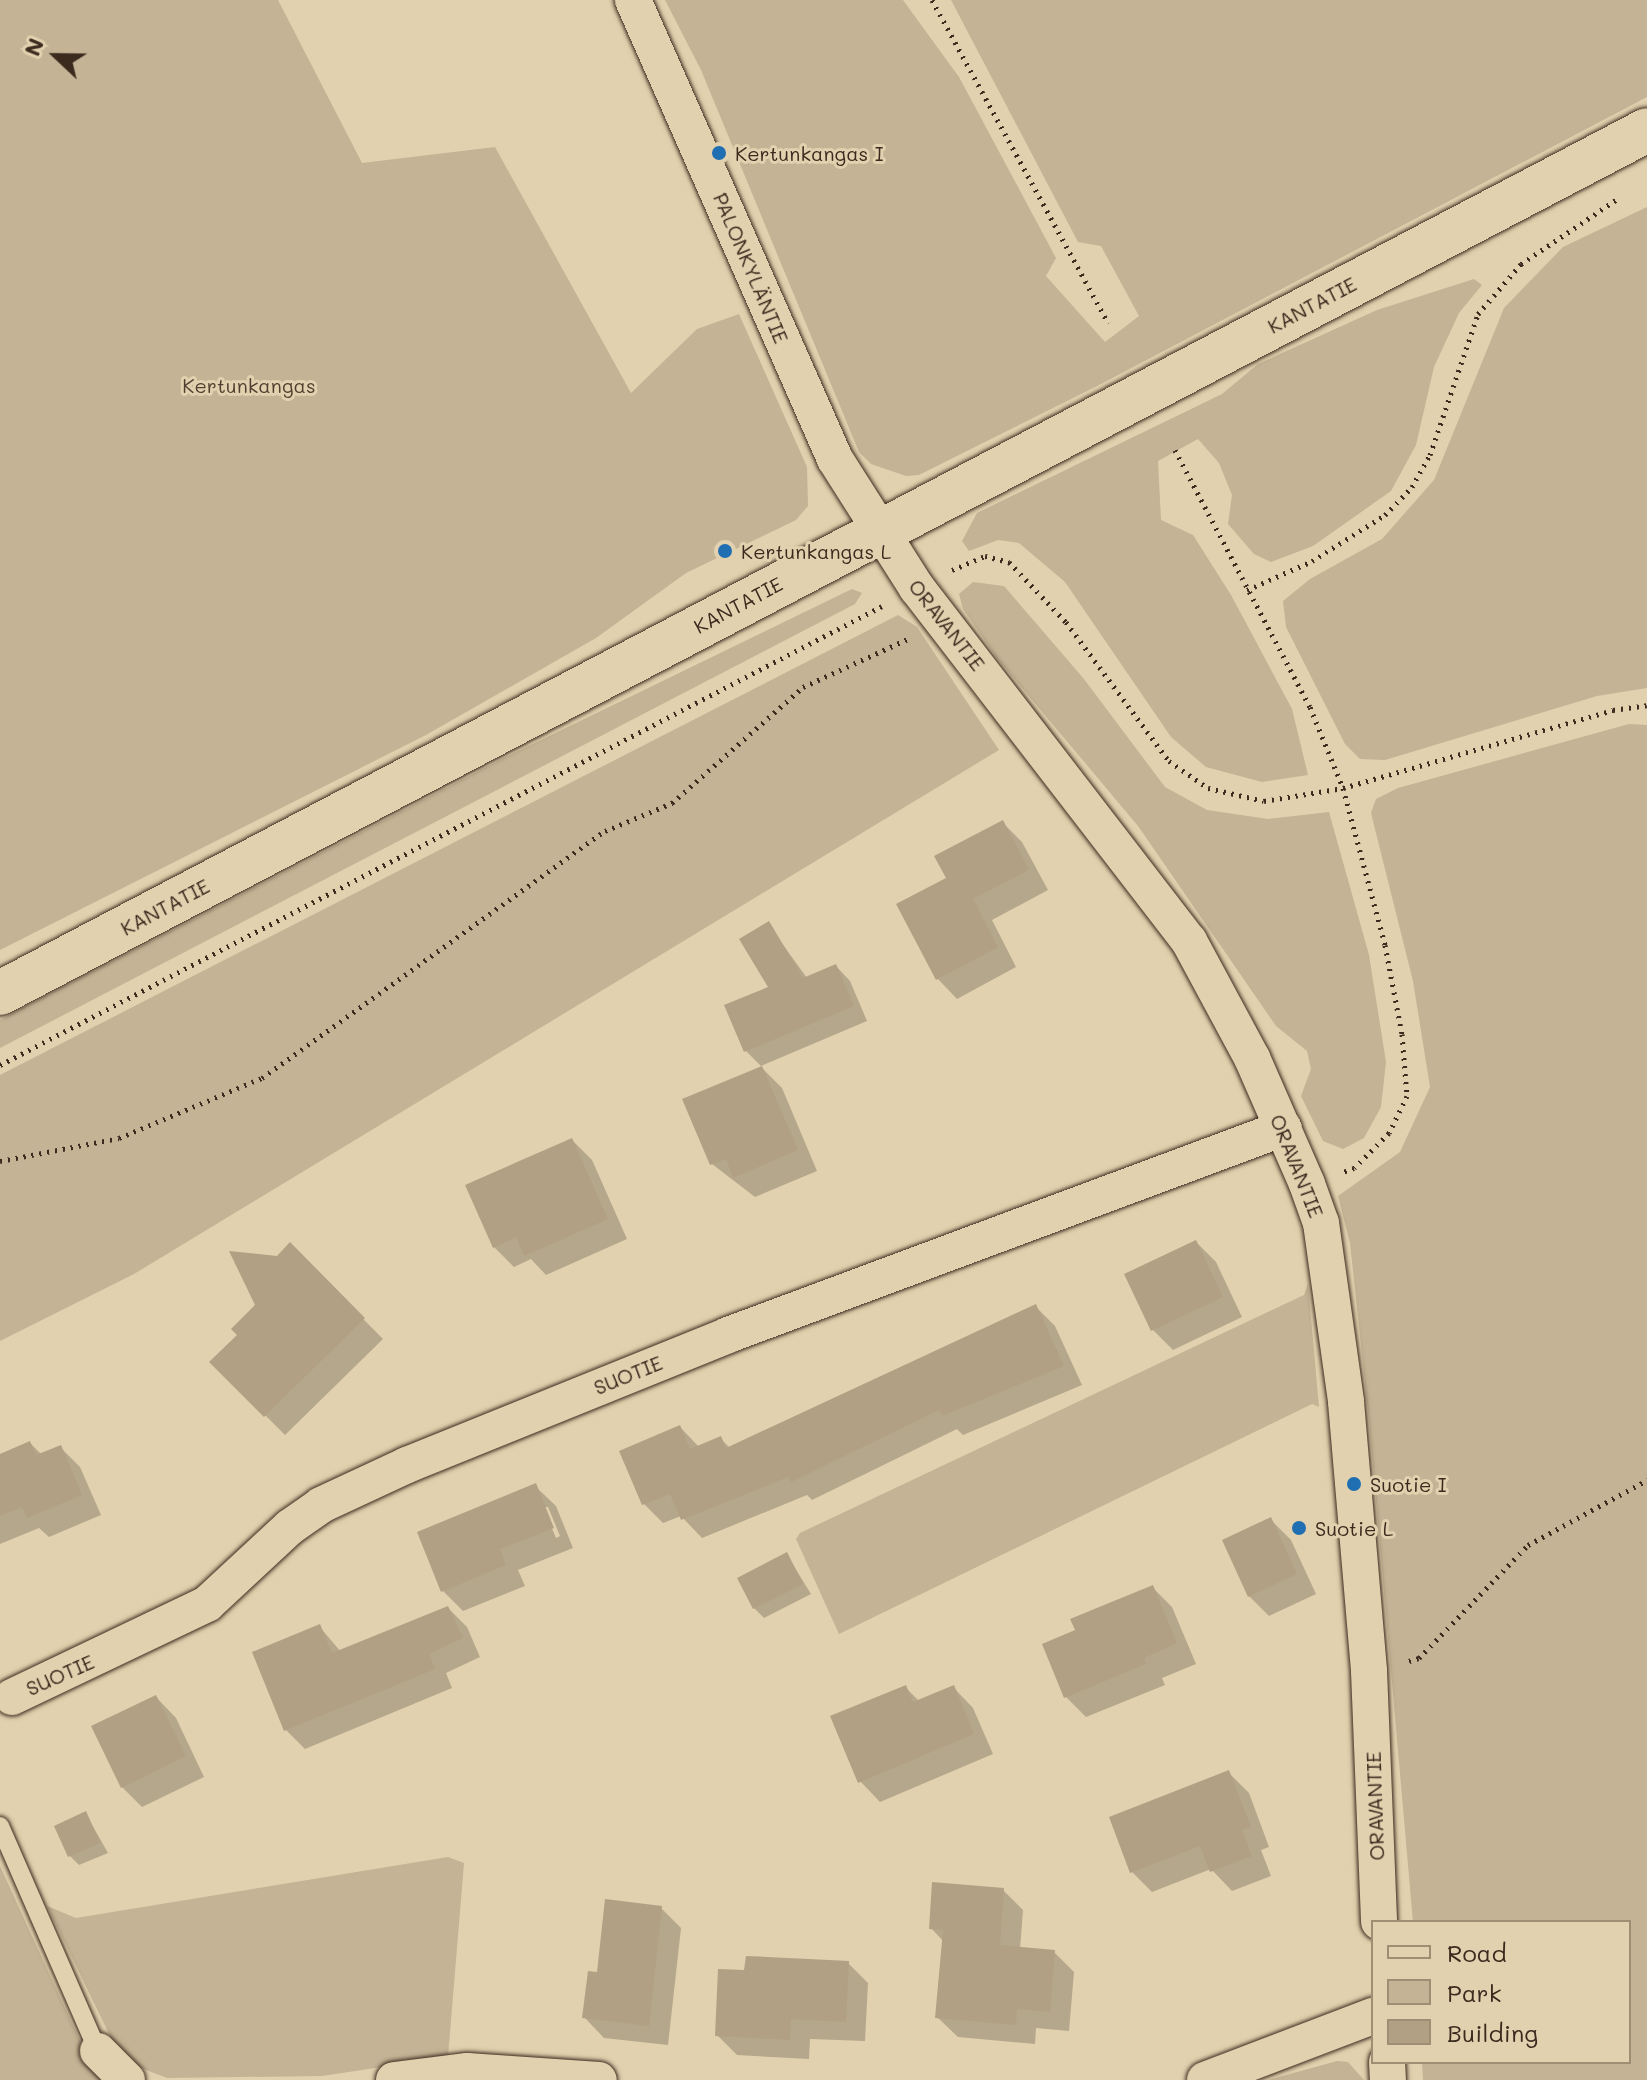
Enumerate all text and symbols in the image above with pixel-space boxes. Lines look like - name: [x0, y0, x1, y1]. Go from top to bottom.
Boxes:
- north arrow: [16, 16, 96, 96]
- text: N: [17, 34, 50, 60]
- place label: Kertunkangas I: [735, 141, 883, 165]
- marker: Kertunkangas I: [710, 144, 728, 162]
- street label: PALONKYLÄNTIE: [708, 189, 794, 347]
- street label: KANTATIE: [1264, 272, 1360, 338]
- park label: Kertunkangas: [182, 373, 316, 397]
- place label: Kertunkangas L: [741, 539, 891, 563]
- marker: Kertunkangas L: [716, 542, 734, 560]
- street label: KANTATIE: [690, 572, 786, 638]
- street label: ORAVANTIE: [904, 575, 990, 675]
- street label: KANTATIE: [117, 874, 213, 940]
- street label: ORAVANTIE: [1265, 1111, 1329, 1221]
- street label: SUOTIE: [590, 1350, 666, 1400]
- place label: Suotie I: [1370, 1472, 1447, 1496]
- marker: Suotie I: [1345, 1475, 1363, 1493]
- place label: Suotie L: [1315, 1516, 1393, 1540]
- marker: Suotie L: [1290, 1519, 1308, 1537]
- street label: SUOTIE: [22, 1649, 98, 1701]
- street label: ORAVANTIE: [1361, 1751, 1389, 1861]
- legend: [1371, 1920, 1631, 2064]
- text: Road: [1447, 1937, 1507, 1968]
- text: Park: [1447, 1977, 1501, 2008]
- text: Building: [1447, 2017, 1538, 2048]

